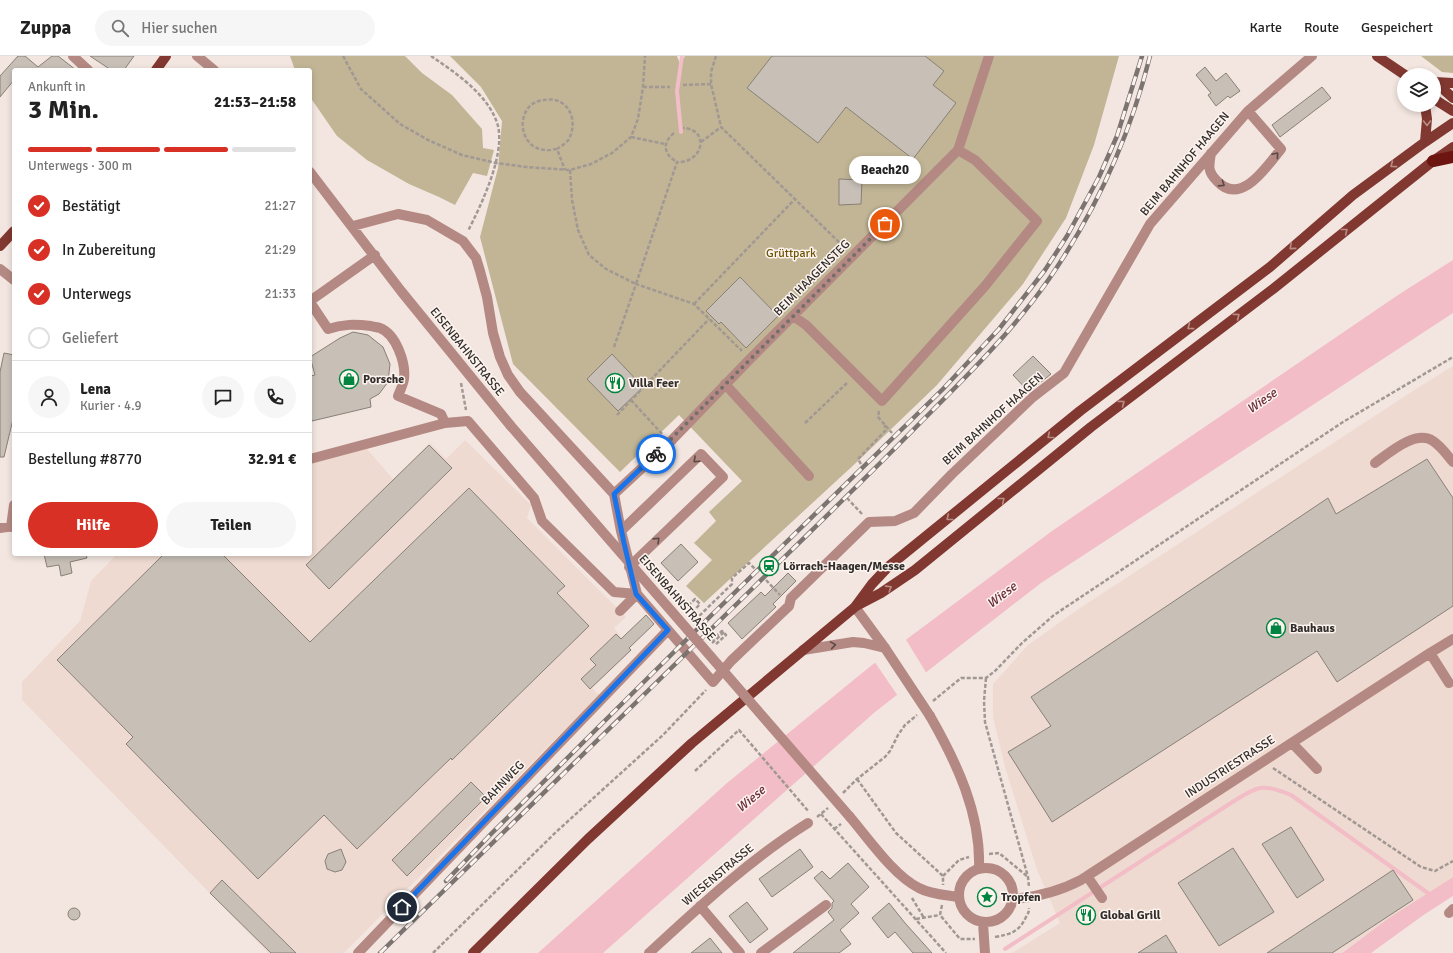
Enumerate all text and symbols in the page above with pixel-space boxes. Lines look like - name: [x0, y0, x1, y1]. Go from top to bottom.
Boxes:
- search box: [95, 10, 375, 46]
- text: Zuppa: [20, 16, 71, 40]
- icon: search: [109, 17, 131, 39]
- text: Hier suchen: [141, 19, 218, 37]
- text: Karte: [1249, 19, 1282, 36]
- text: Route: [1304, 19, 1339, 36]
- text: Gespeichert: [1361, 19, 1433, 36]
- map controls: [1397, 68, 1441, 112]
- button: layers: [1397, 68, 1441, 112]
- text: Ankunft in: [28, 79, 86, 95]
- text: 21:53–21:58: [214, 93, 296, 111]
- text: 3 Min.: [28, 94, 99, 126]
- street label: BEIM BAHNHOF HAAGEN: [1137, 109, 1233, 219]
- one-way arrow: [1423, 121, 1431, 127]
- one-way arrow: [1271, 153, 1278, 160]
- callout: Beach20: [849, 156, 921, 184]
- text: Unterwegs · 300 m: [28, 158, 132, 174]
- one-way arrow: [1391, 160, 1398, 167]
- text: Beach20: [861, 162, 909, 178]
- one-way arrow: [1218, 179, 1225, 187]
- icon: check: [28, 195, 50, 217]
- text: Bestätigt: [62, 197, 120, 215]
- text: 21:27: [264, 198, 296, 214]
- pin: [868, 207, 902, 241]
- icon: bag: [874, 213, 896, 235]
- one-way arrow: [1340, 229, 1347, 236]
- street label: BEIM HAAGENSTEG: [771, 237, 853, 319]
- icon: check: [28, 239, 50, 261]
- text: In Zubereitung: [62, 241, 156, 259]
- text: 21:29: [264, 242, 296, 258]
- one-way arrow: [1290, 242, 1297, 249]
- park label: Grüttpark: [766, 246, 816, 261]
- icon: check: [28, 283, 50, 305]
- text: Unterwegs: [62, 285, 131, 303]
- text: 21:33: [264, 286, 296, 302]
- street label: EISENBAHNSTRASSE: [427, 305, 507, 400]
- one-way arrow: [1232, 314, 1239, 321]
- one-way arrow: [1187, 322, 1194, 330]
- text: Geliefert: [62, 329, 119, 347]
- shop icon: Porsche: [338, 368, 360, 390]
- street label: BEIM BAHNHOF HAAGEN: [939, 370, 1047, 468]
- place label: Porsche: [363, 372, 404, 387]
- restaurant icon: Villa Feer: [604, 372, 626, 394]
- button: person: [28, 376, 70, 418]
- button: chat: [202, 376, 244, 418]
- button: phone: [254, 376, 296, 418]
- place label: Villa Feer: [629, 376, 679, 391]
- text: Lena: [80, 380, 111, 398]
- water label: Wiese: [1244, 384, 1281, 417]
- text: Kurier · 4.9: [80, 398, 142, 414]
- one-way arrow: [1118, 401, 1125, 408]
- one-way arrow: [1047, 431, 1054, 438]
- courier: [636, 434, 676, 474]
- icon: bike: [645, 443, 667, 465]
- text: Bestellung #8770: [28, 450, 142, 468]
- text: 32.91 €: [248, 450, 296, 468]
- one-way arrow: [693, 455, 701, 463]
- one-way arrow: [998, 497, 1005, 504]
- button: Hilfe: [28, 502, 158, 548]
- button: Teilen: [166, 502, 296, 548]
- one-way arrow: [946, 513, 953, 520]
- one-way arrow: [652, 537, 660, 545]
- street label: EISENBAHNSTRASSE: [635, 552, 719, 644]
- station icon: Lörrach-Haagen/Messe: [758, 555, 780, 577]
- place label: Lörrach-Haagen/Messe: [783, 559, 905, 574]
- water label: Wiese: [984, 578, 1021, 612]
- one-way arrow: [885, 586, 892, 593]
- shop icon: Bauhaus: [1265, 617, 1287, 639]
- place label: Bauhaus: [1290, 621, 1335, 636]
- one-way arrow: [830, 641, 836, 650]
- street label: INDUSTRIESTRASSE: [1182, 732, 1278, 802]
- street label: BAHNWEG: [478, 758, 528, 808]
- water label: Wiese: [733, 781, 770, 816]
- street label: WIESENSTRASSE: [679, 841, 757, 909]
- place icon: Tropfen: [976, 886, 998, 908]
- pin: [385, 890, 419, 924]
- place label: Tropfen: [1001, 890, 1041, 905]
- icon: home: [391, 896, 413, 918]
- restaurant icon: Global Grill: [1075, 904, 1097, 926]
- place label: Global Grill: [1100, 908, 1161, 923]

